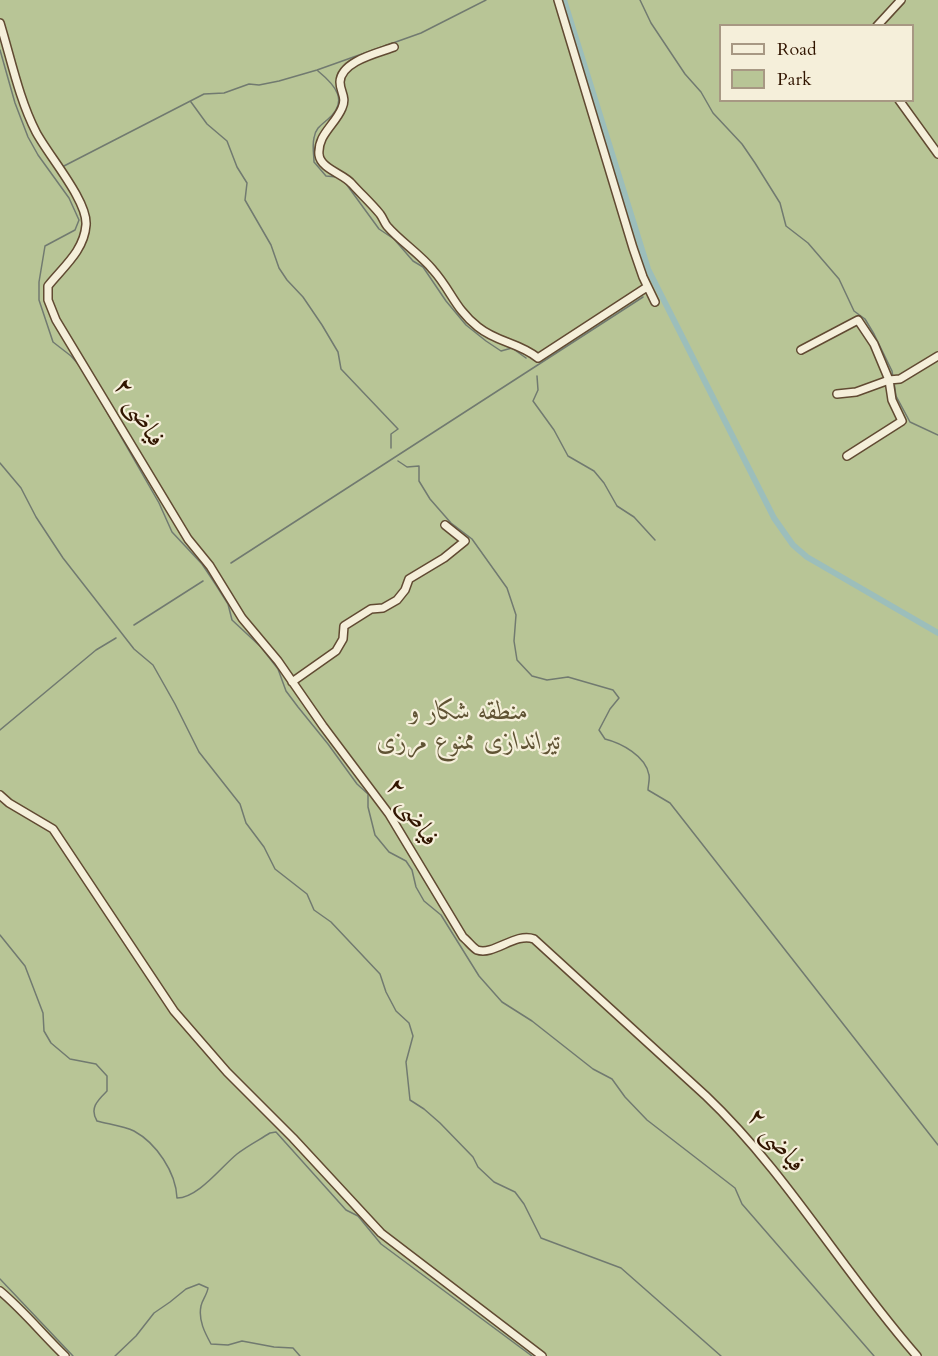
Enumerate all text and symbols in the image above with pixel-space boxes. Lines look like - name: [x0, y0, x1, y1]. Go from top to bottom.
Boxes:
- legend: [719, 24, 914, 102]
- text: Road: [777, 37, 817, 62]
- text: Park: [777, 67, 812, 92]
- street label: فیاضی ۲: [105, 373, 171, 453]
- park label: منطقه شکار و تیراندازی ممنوع مرزی: [377, 697, 561, 758]
- street label: فیاضی ۲: [377, 773, 445, 853]
- street label: فیاضی ۲: [739, 1102, 811, 1180]

